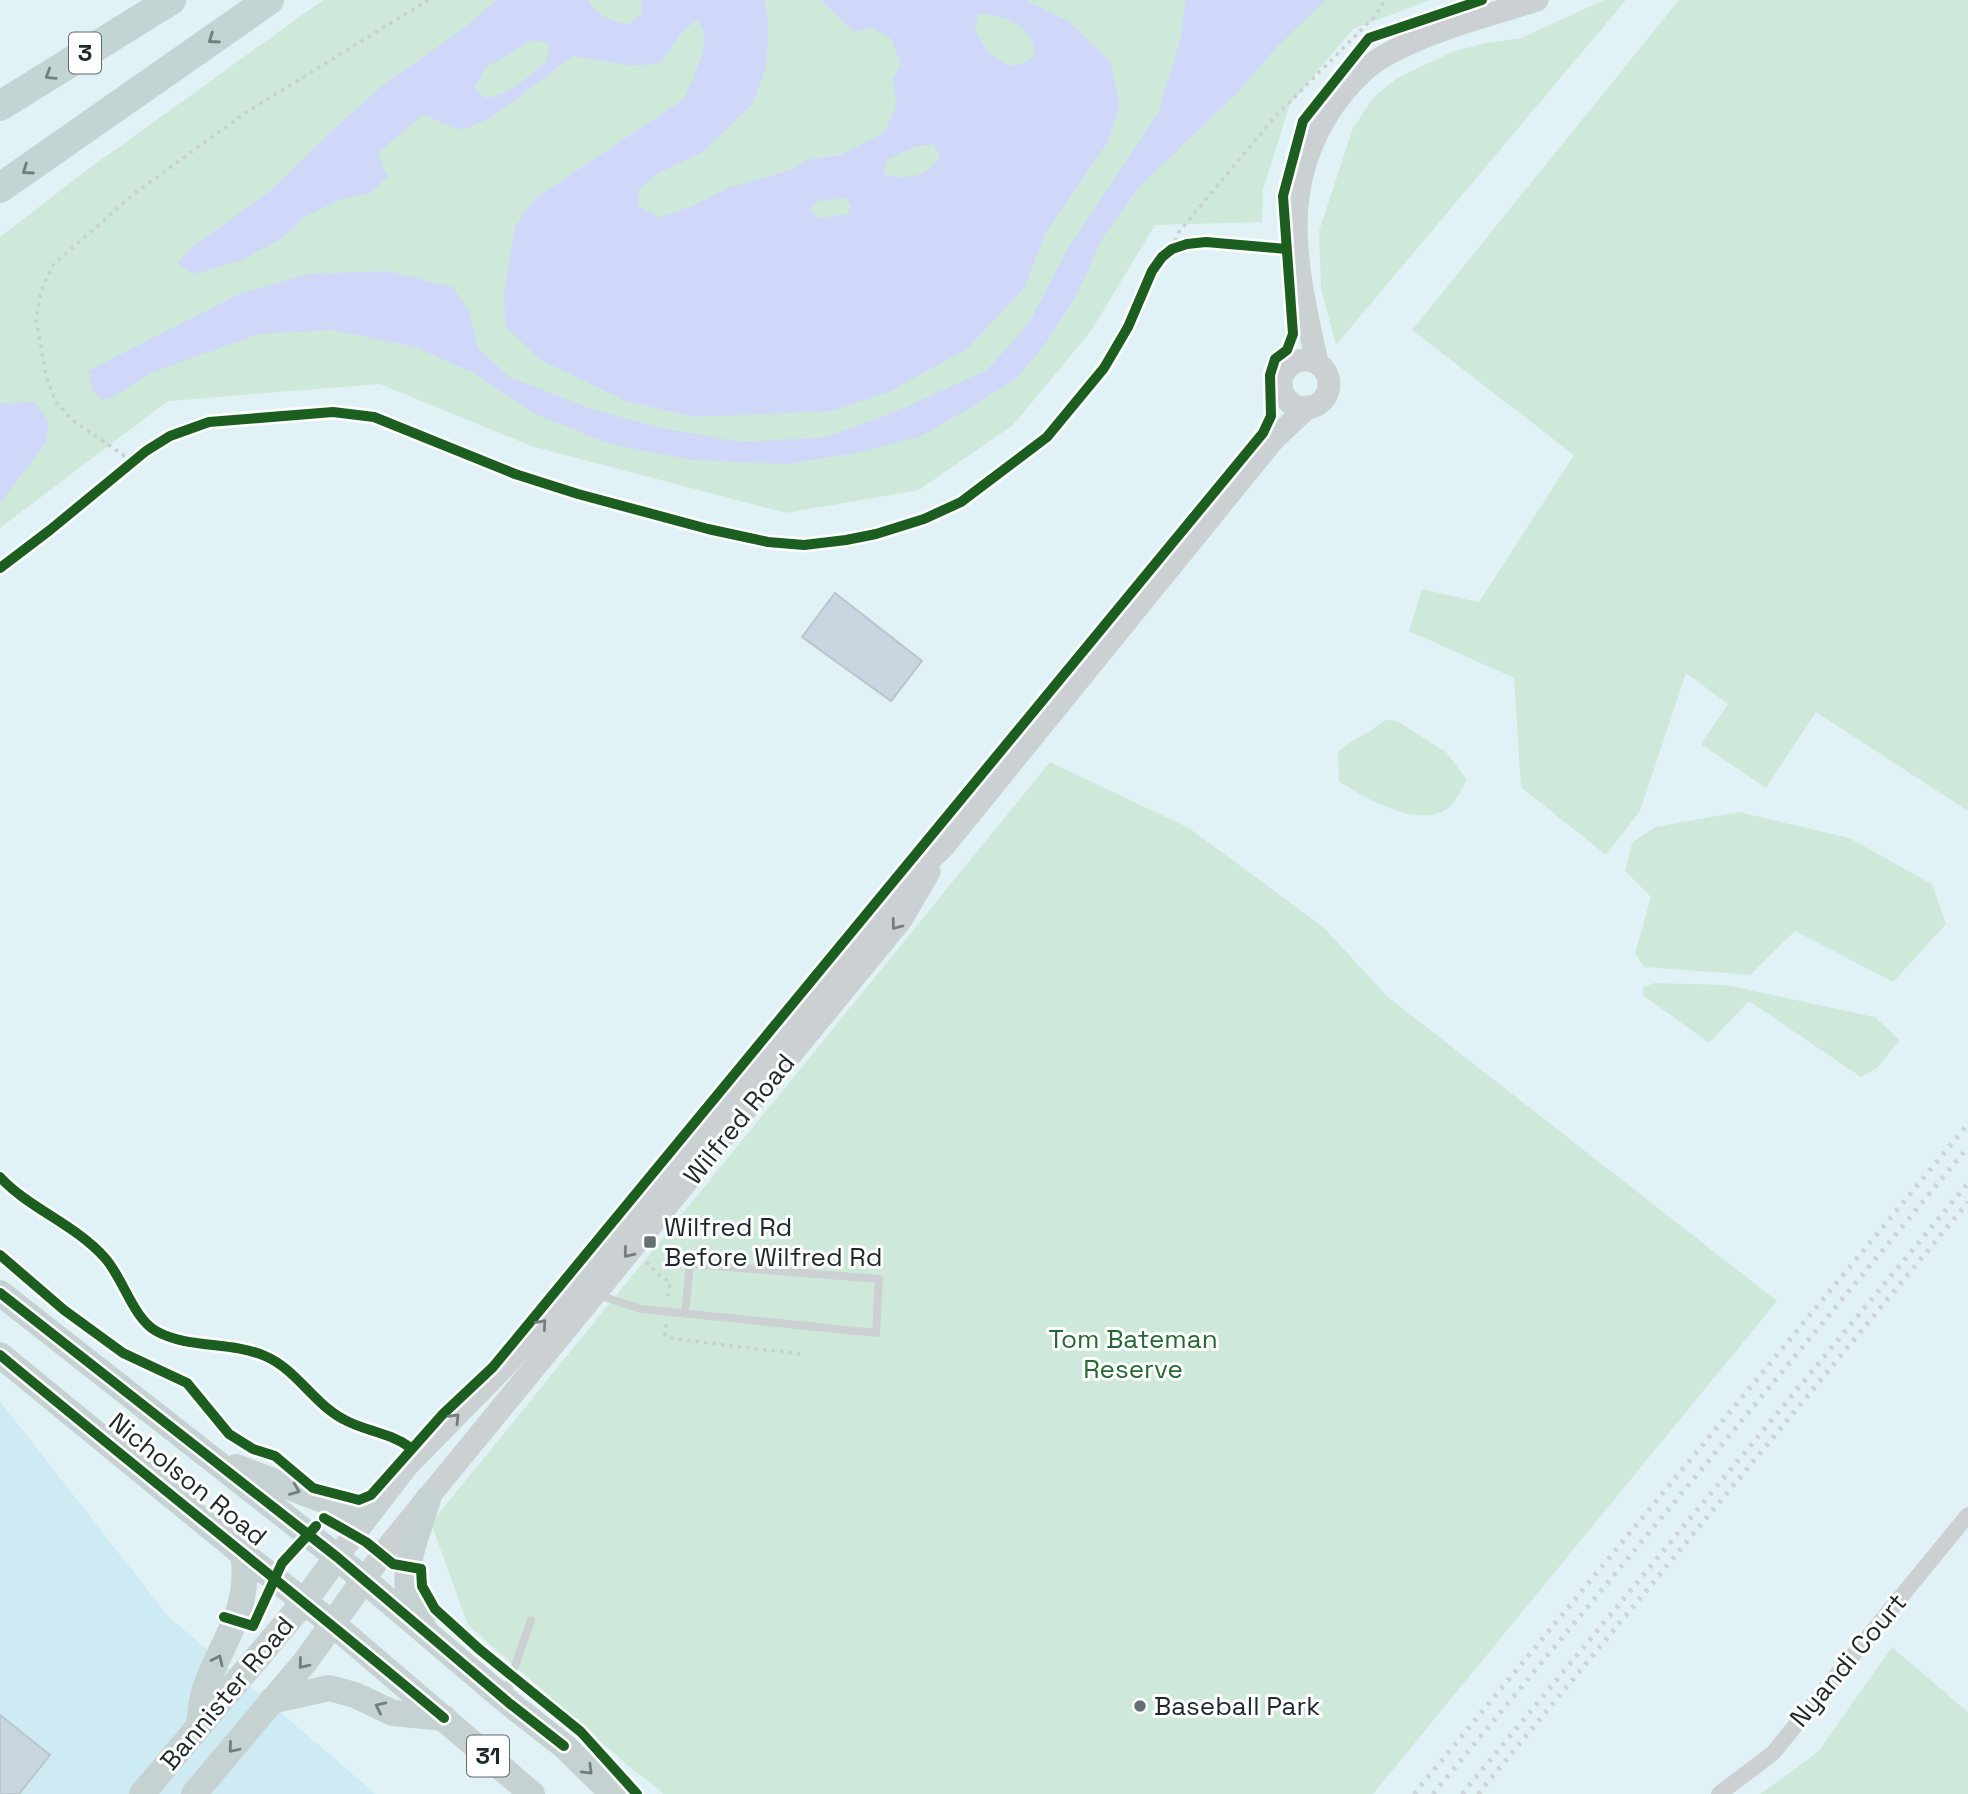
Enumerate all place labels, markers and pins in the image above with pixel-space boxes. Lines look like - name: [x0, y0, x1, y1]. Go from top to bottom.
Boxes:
- place label: Wilfred Rd Before Wilfred Rd: [664, 1210, 883, 1274]
- marker: Wilfred Rd Before Wilfred Rd: [642, 1234, 658, 1250]
- place label: Baseball Park: [1154, 1689, 1320, 1723]
- marker: Baseball Park: [1132, 1698, 1148, 1714]

